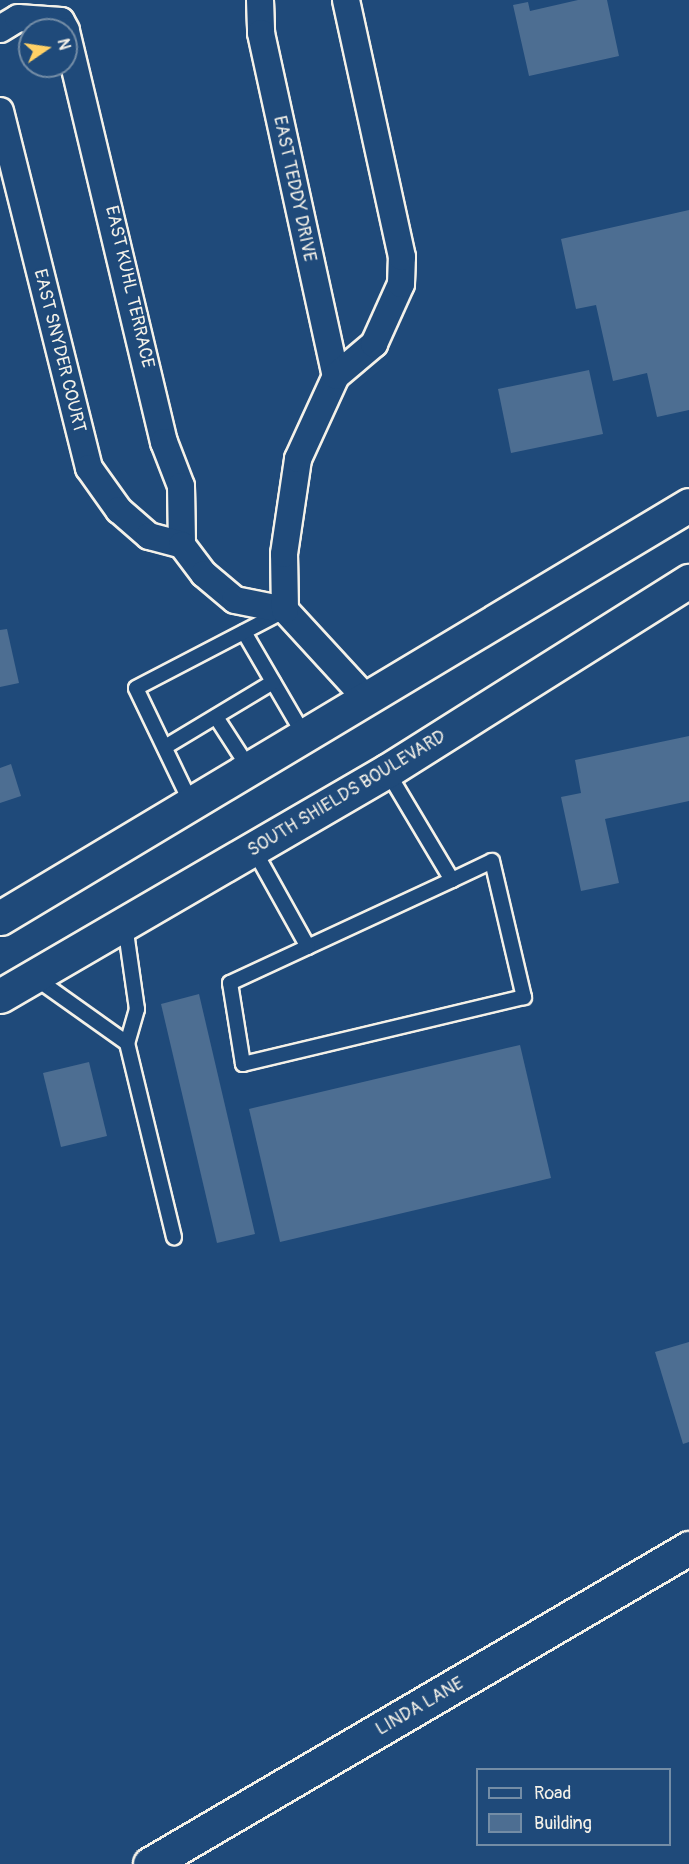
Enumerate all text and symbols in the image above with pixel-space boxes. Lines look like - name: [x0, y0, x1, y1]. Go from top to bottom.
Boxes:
- north arrow: [18, 18, 78, 78]
- text: N: [53, 37, 75, 52]
- street label: EAST TEDDY DRIVE: [268, 114, 320, 264]
- street label: EAST KUHL TERRACE: [100, 204, 158, 370]
- street label: EAST SNYDER COURT: [28, 267, 90, 435]
- street label: SOUTH SHIELDS BOULEVARD: [244, 726, 450, 862]
- street label: LINDA LANE: [372, 1673, 468, 1741]
- legend: [476, 1768, 671, 1846]
- text: Road: [534, 1782, 571, 1805]
- text: Building: [534, 1812, 592, 1835]

